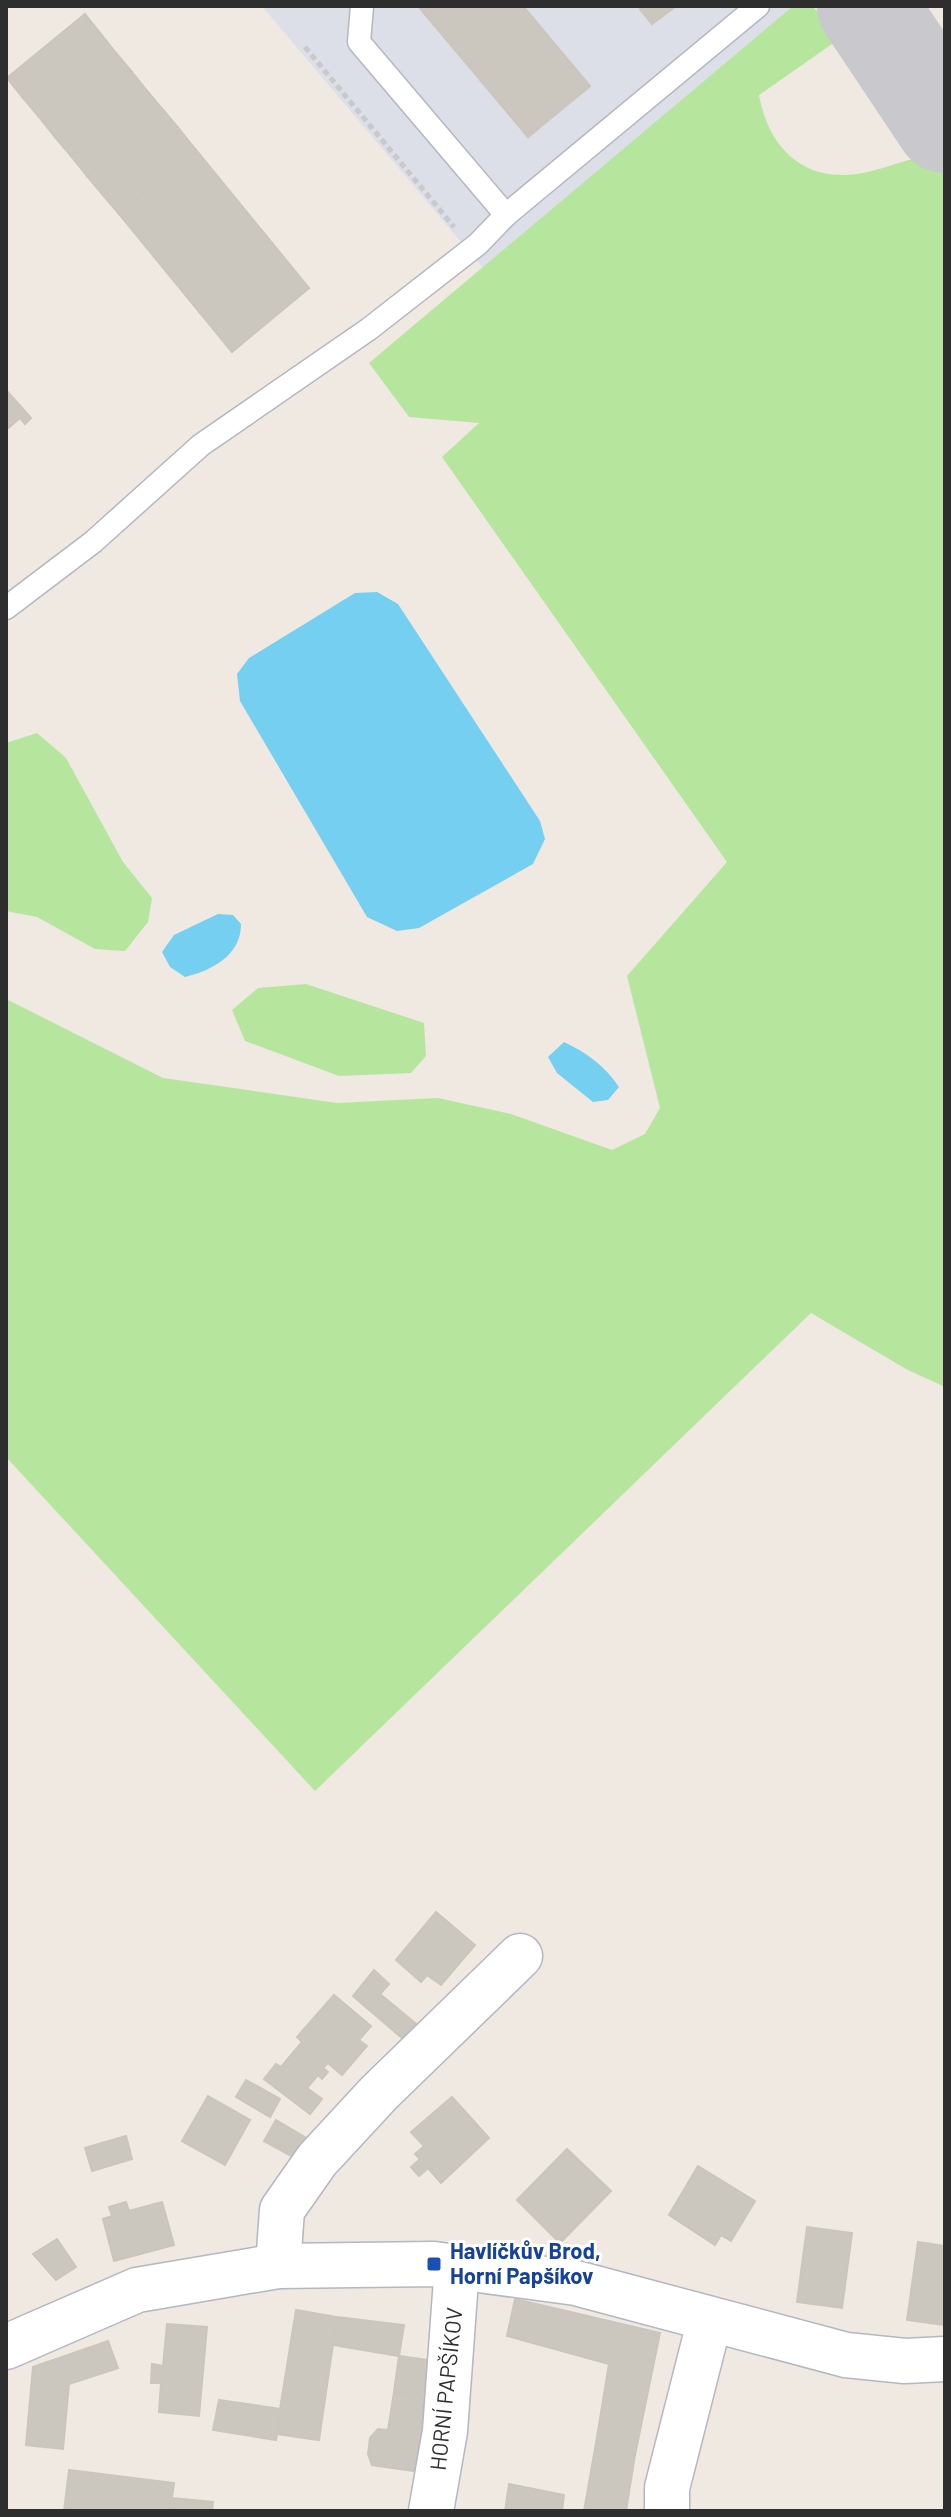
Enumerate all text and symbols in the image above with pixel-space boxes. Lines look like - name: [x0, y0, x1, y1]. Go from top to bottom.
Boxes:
- place label: Havlíčkův Brod, Horní Papšíkov: [450, 2237, 601, 2288]
- marker: Havlíčkův Brod, Horní Papšíkov: [425, 2255, 443, 2273]
- street label: HORNÍ PAPŠÍKOV: [424, 2306, 466, 2472]

